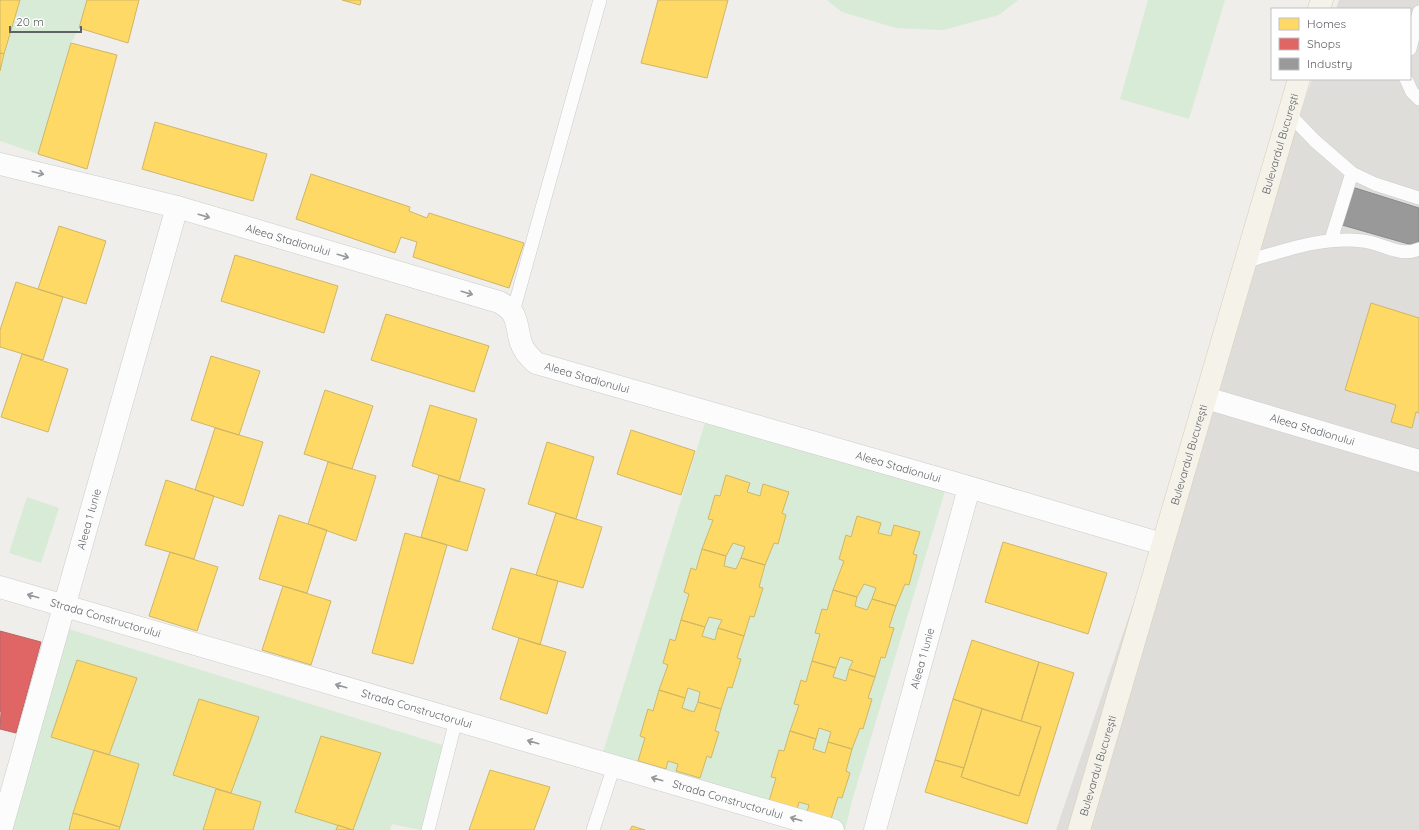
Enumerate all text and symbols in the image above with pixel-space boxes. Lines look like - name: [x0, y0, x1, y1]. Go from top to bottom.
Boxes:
- scale bar: [10, 8, 81, 34]
- legend: [1271, 8, 1411, 80]
- text: 20 m: [16, 14, 44, 29]
- text: Homes: [1307, 16, 1347, 31]
- text: Shops: [1307, 36, 1341, 51]
- text: Industry: [1307, 56, 1352, 71]
- street label: Bulevardul București: [1259, 92, 1301, 196]
- one-way arrow: [31, 170, 44, 177]
- one-way arrow: [198, 212, 211, 220]
- street label: Aleea Stadionului: [244, 221, 332, 259]
- one-way arrow: [336, 253, 349, 260]
- one-way arrow: [461, 290, 474, 297]
- street label: Aleea Stadionului: [543, 359, 631, 396]
- street label: Bulevardul București: [1168, 403, 1210, 507]
- street label: Aleea Stadionului: [1268, 410, 1356, 449]
- street label: Aleea Stadionului: [854, 448, 942, 486]
- street label: Aleea 1 Iunie: [74, 487, 104, 551]
- one-way arrow: [26, 592, 39, 599]
- street label: Strada Constructorului: [49, 595, 162, 641]
- street label: Aleea 1 Iunie: [907, 626, 937, 690]
- one-way arrow: [334, 682, 347, 689]
- street label: Strada Constructorului: [360, 686, 473, 731]
- street label: Bulevardul București: [1076, 714, 1119, 818]
- one-way arrow: [526, 738, 539, 745]
- one-way arrow: [651, 775, 664, 782]
- street label: Strada Constructorului: [671, 777, 785, 822]
- one-way arrow: [789, 815, 802, 822]

